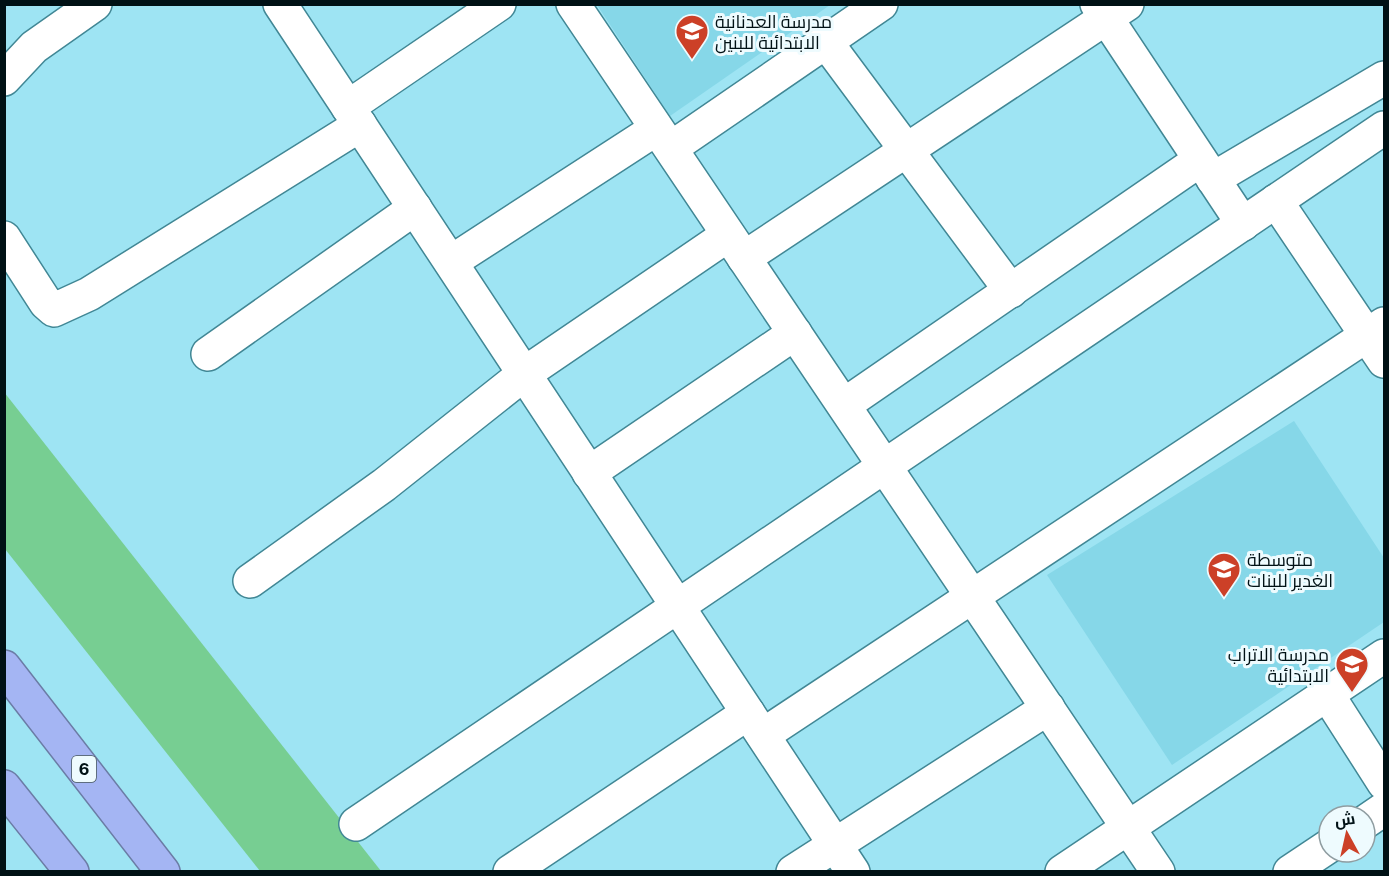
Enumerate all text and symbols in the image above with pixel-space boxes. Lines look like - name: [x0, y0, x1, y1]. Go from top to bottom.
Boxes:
- place label: مدرسة العدنانية الابتدائية للبنين: [715, 11, 832, 54]
- school or university icon: مدرسة العدنانية الابتدائية للبنين: [674, 13, 710, 60]
- place label: متوسطة الغدير للبنات: [1247, 549, 1333, 592]
- school or university icon: متوسطة الغدير للبنات: [1206, 551, 1242, 598]
- place label: مدرسة الاتراب الابتدائية: [1228, 644, 1329, 686]
- school or university icon: مدرسة الاتراب الابتدائية: [1334, 646, 1370, 693]
- road number: 6: [72, 756, 96, 782]
- north arrow: [1317, 804, 1377, 864]
- text: ش: [1333, 809, 1356, 830]

